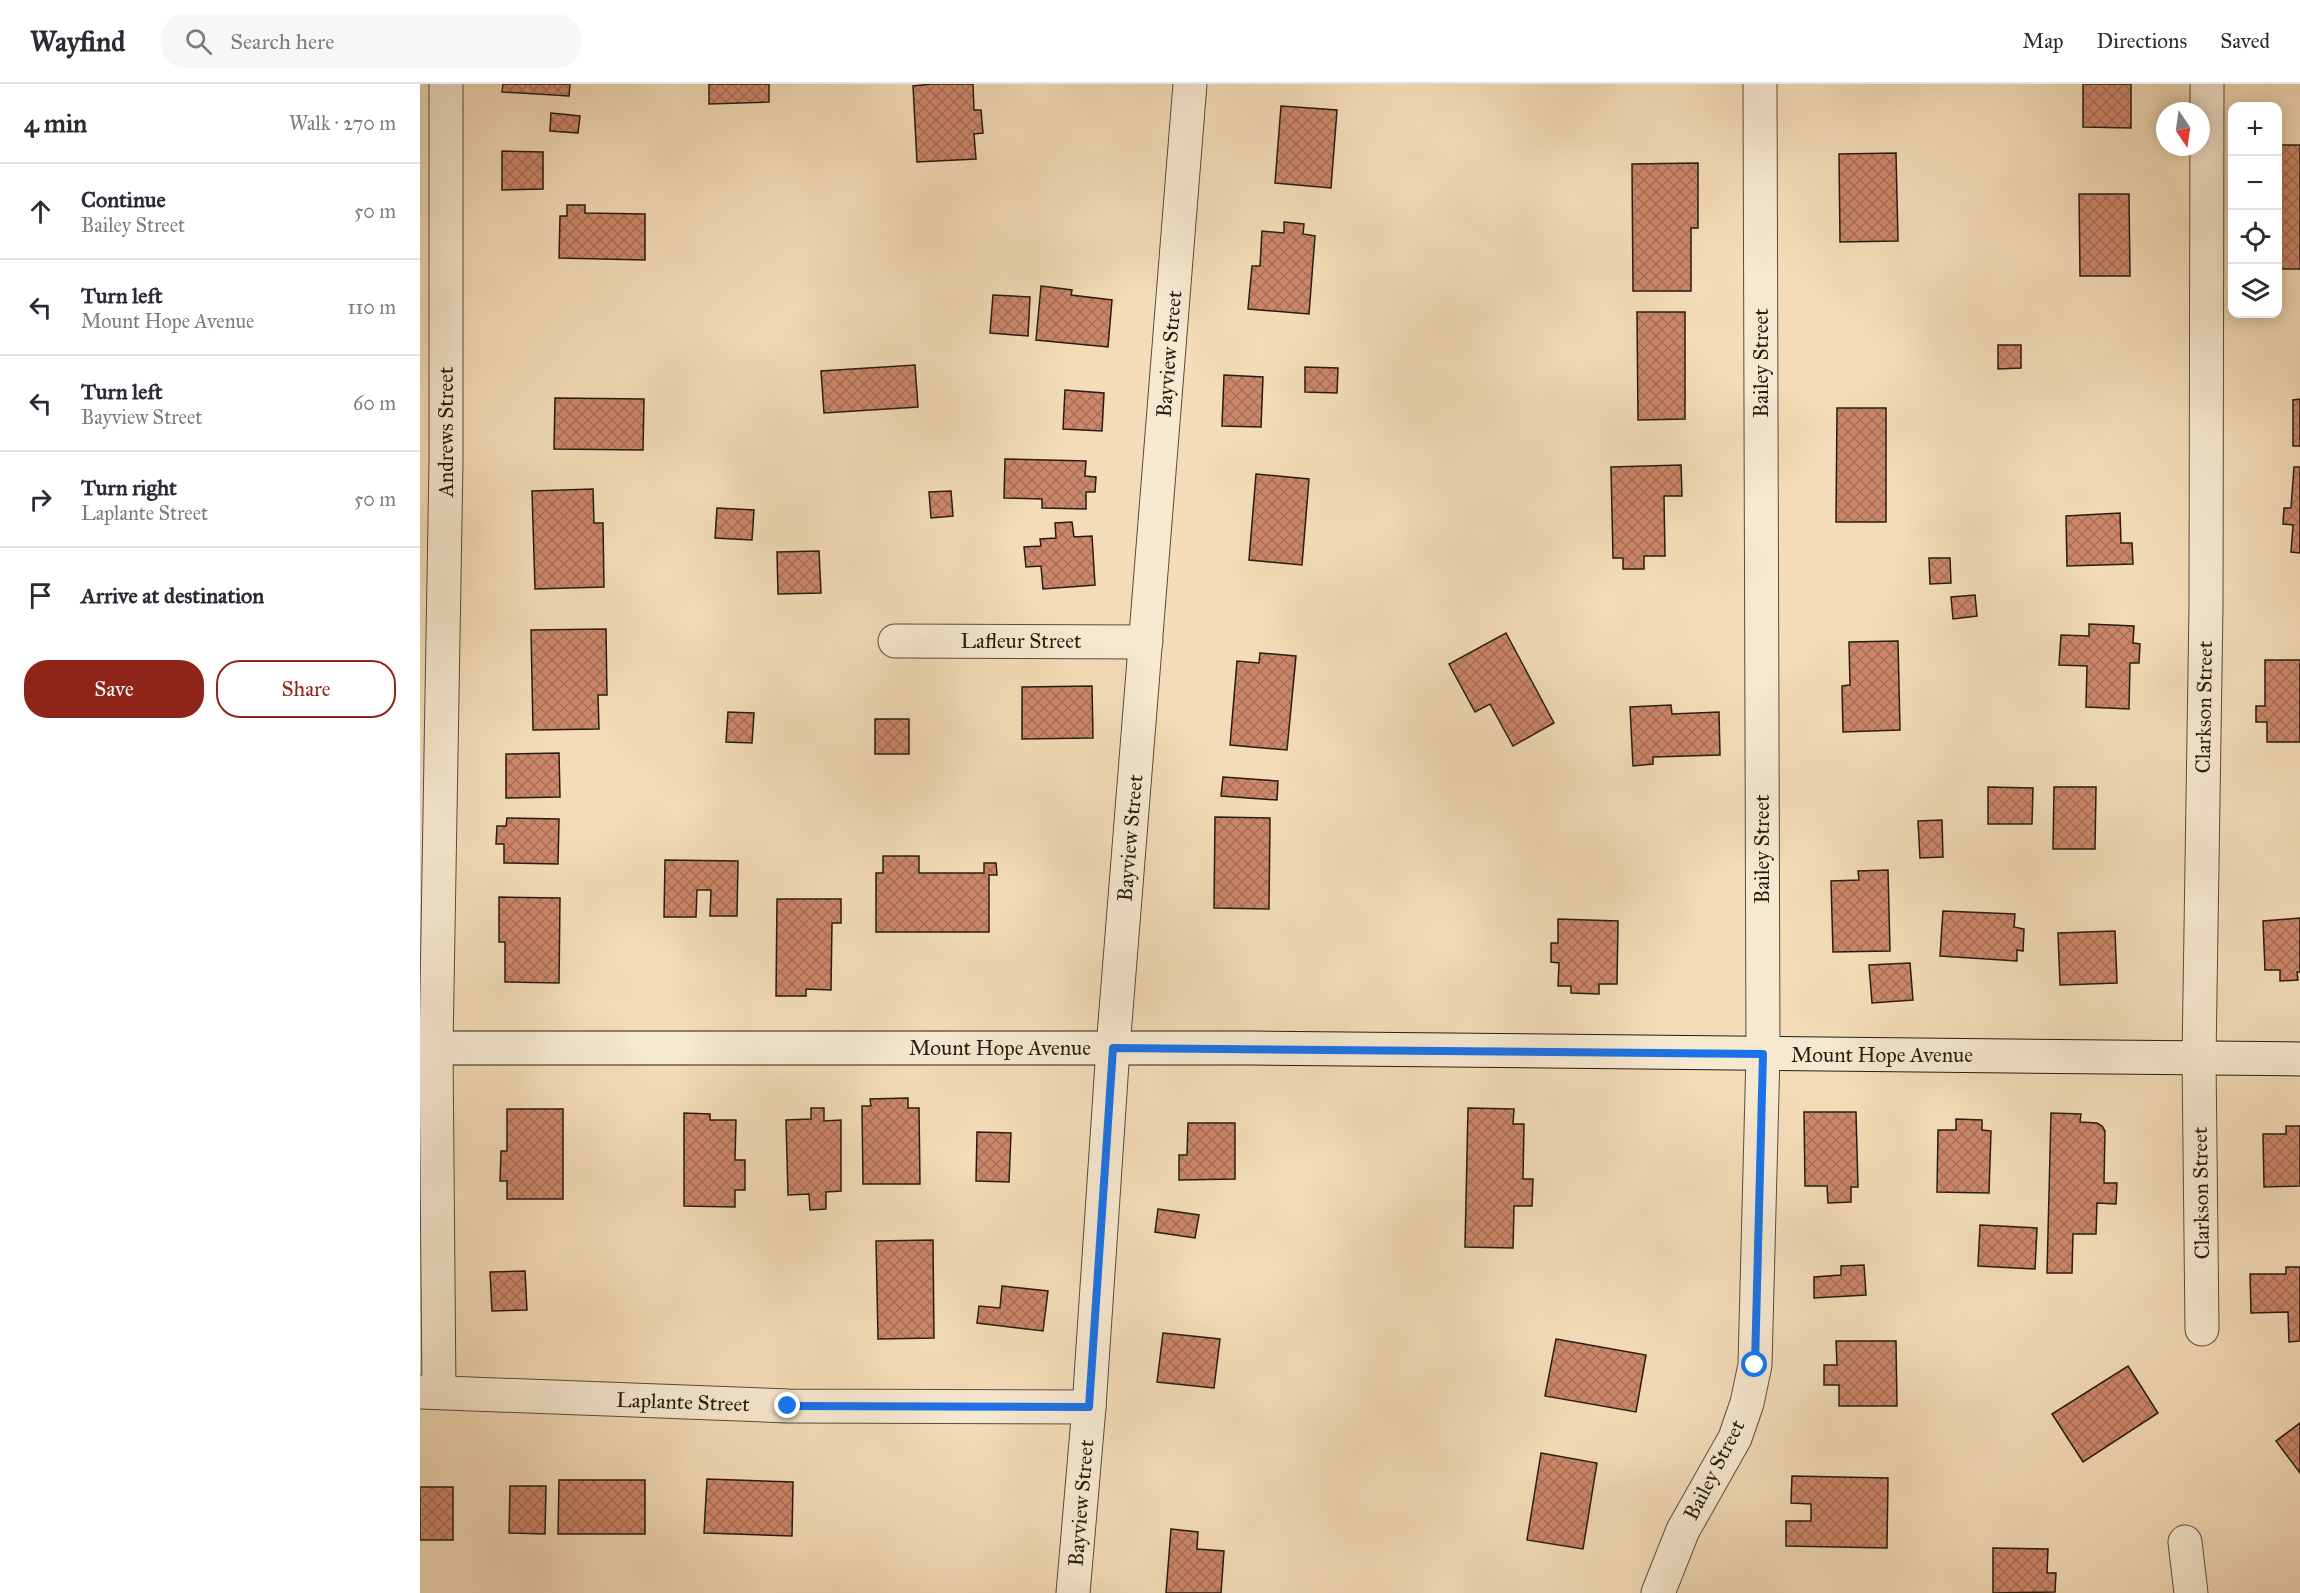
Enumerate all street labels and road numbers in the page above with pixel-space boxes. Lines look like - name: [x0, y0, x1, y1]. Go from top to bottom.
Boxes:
- street label: Bayview Street: [1150, 289, 1188, 419]
- street label: Bailey Street: [1748, 308, 1774, 418]
- street label: Andrews Street: [433, 366, 459, 498]
- street label: Lafleur Street: [961, 628, 1082, 654]
- street label: Clarkson Street: [2190, 640, 2218, 774]
- street label: Bayview Street: [1111, 773, 1149, 903]
- street label: Bailey Street: [1749, 794, 1775, 904]
- street label: Mount Hope Avenue: [909, 1035, 1091, 1061]
- street label: Mount Hope Avenue: [1791, 1042, 1973, 1068]
- street label: Clarkson Street: [2187, 1126, 2215, 1260]
- street label: Laplante Street: [616, 1387, 751, 1417]
- street label: Bailey Street: [1678, 1415, 1751, 1525]
- street label: Bayview Street: [1062, 1438, 1100, 1568]

